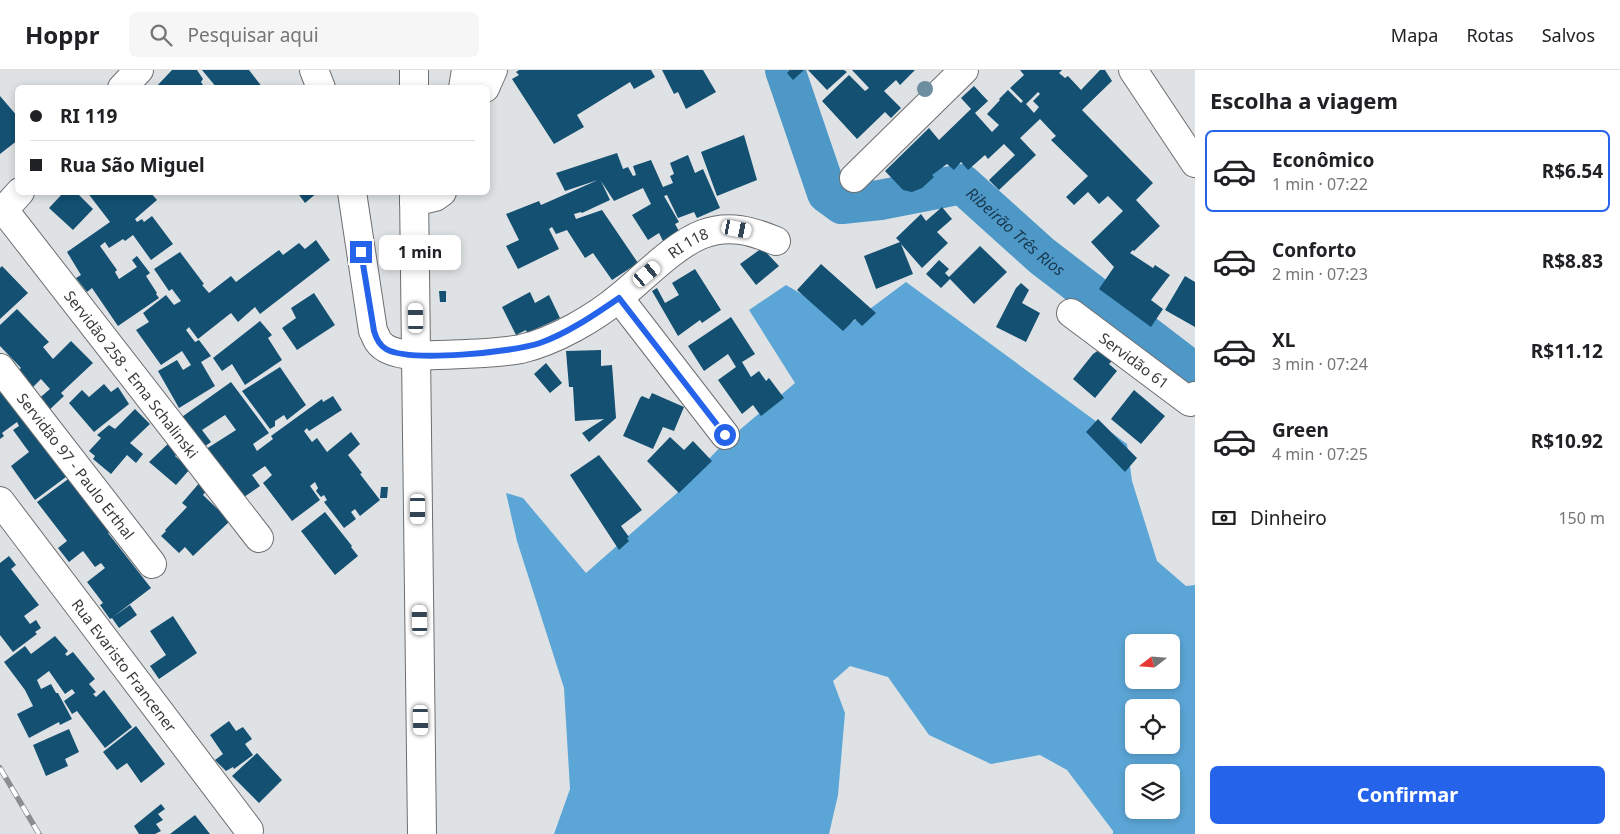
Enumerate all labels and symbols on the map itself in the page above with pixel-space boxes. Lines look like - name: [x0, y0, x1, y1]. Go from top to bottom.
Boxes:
- water label: Ribeirão Três Rios: [962, 182, 1070, 281]
- car: [720, 219, 753, 239]
- street label: RI 118: [663, 223, 711, 262]
- callout: 1 min: [378, 234, 461, 270]
- route end: [350, 241, 372, 263]
- car: [630, 259, 663, 289]
- street label: Servidão 258 - Ema Schalinski: [60, 286, 203, 462]
- car: [408, 303, 423, 333]
- street label: Servidão 61: [1095, 328, 1173, 393]
- street label: Servidão 97 - Paulo Erthal: [13, 389, 139, 543]
- route start: [714, 424, 736, 446]
- car: [410, 494, 425, 524]
- street label: Rua Evaristo Francener: [67, 595, 181, 736]
- car: [412, 605, 427, 635]
- north arrow: [1125, 634, 1180, 689]
- car: [413, 705, 428, 735]

